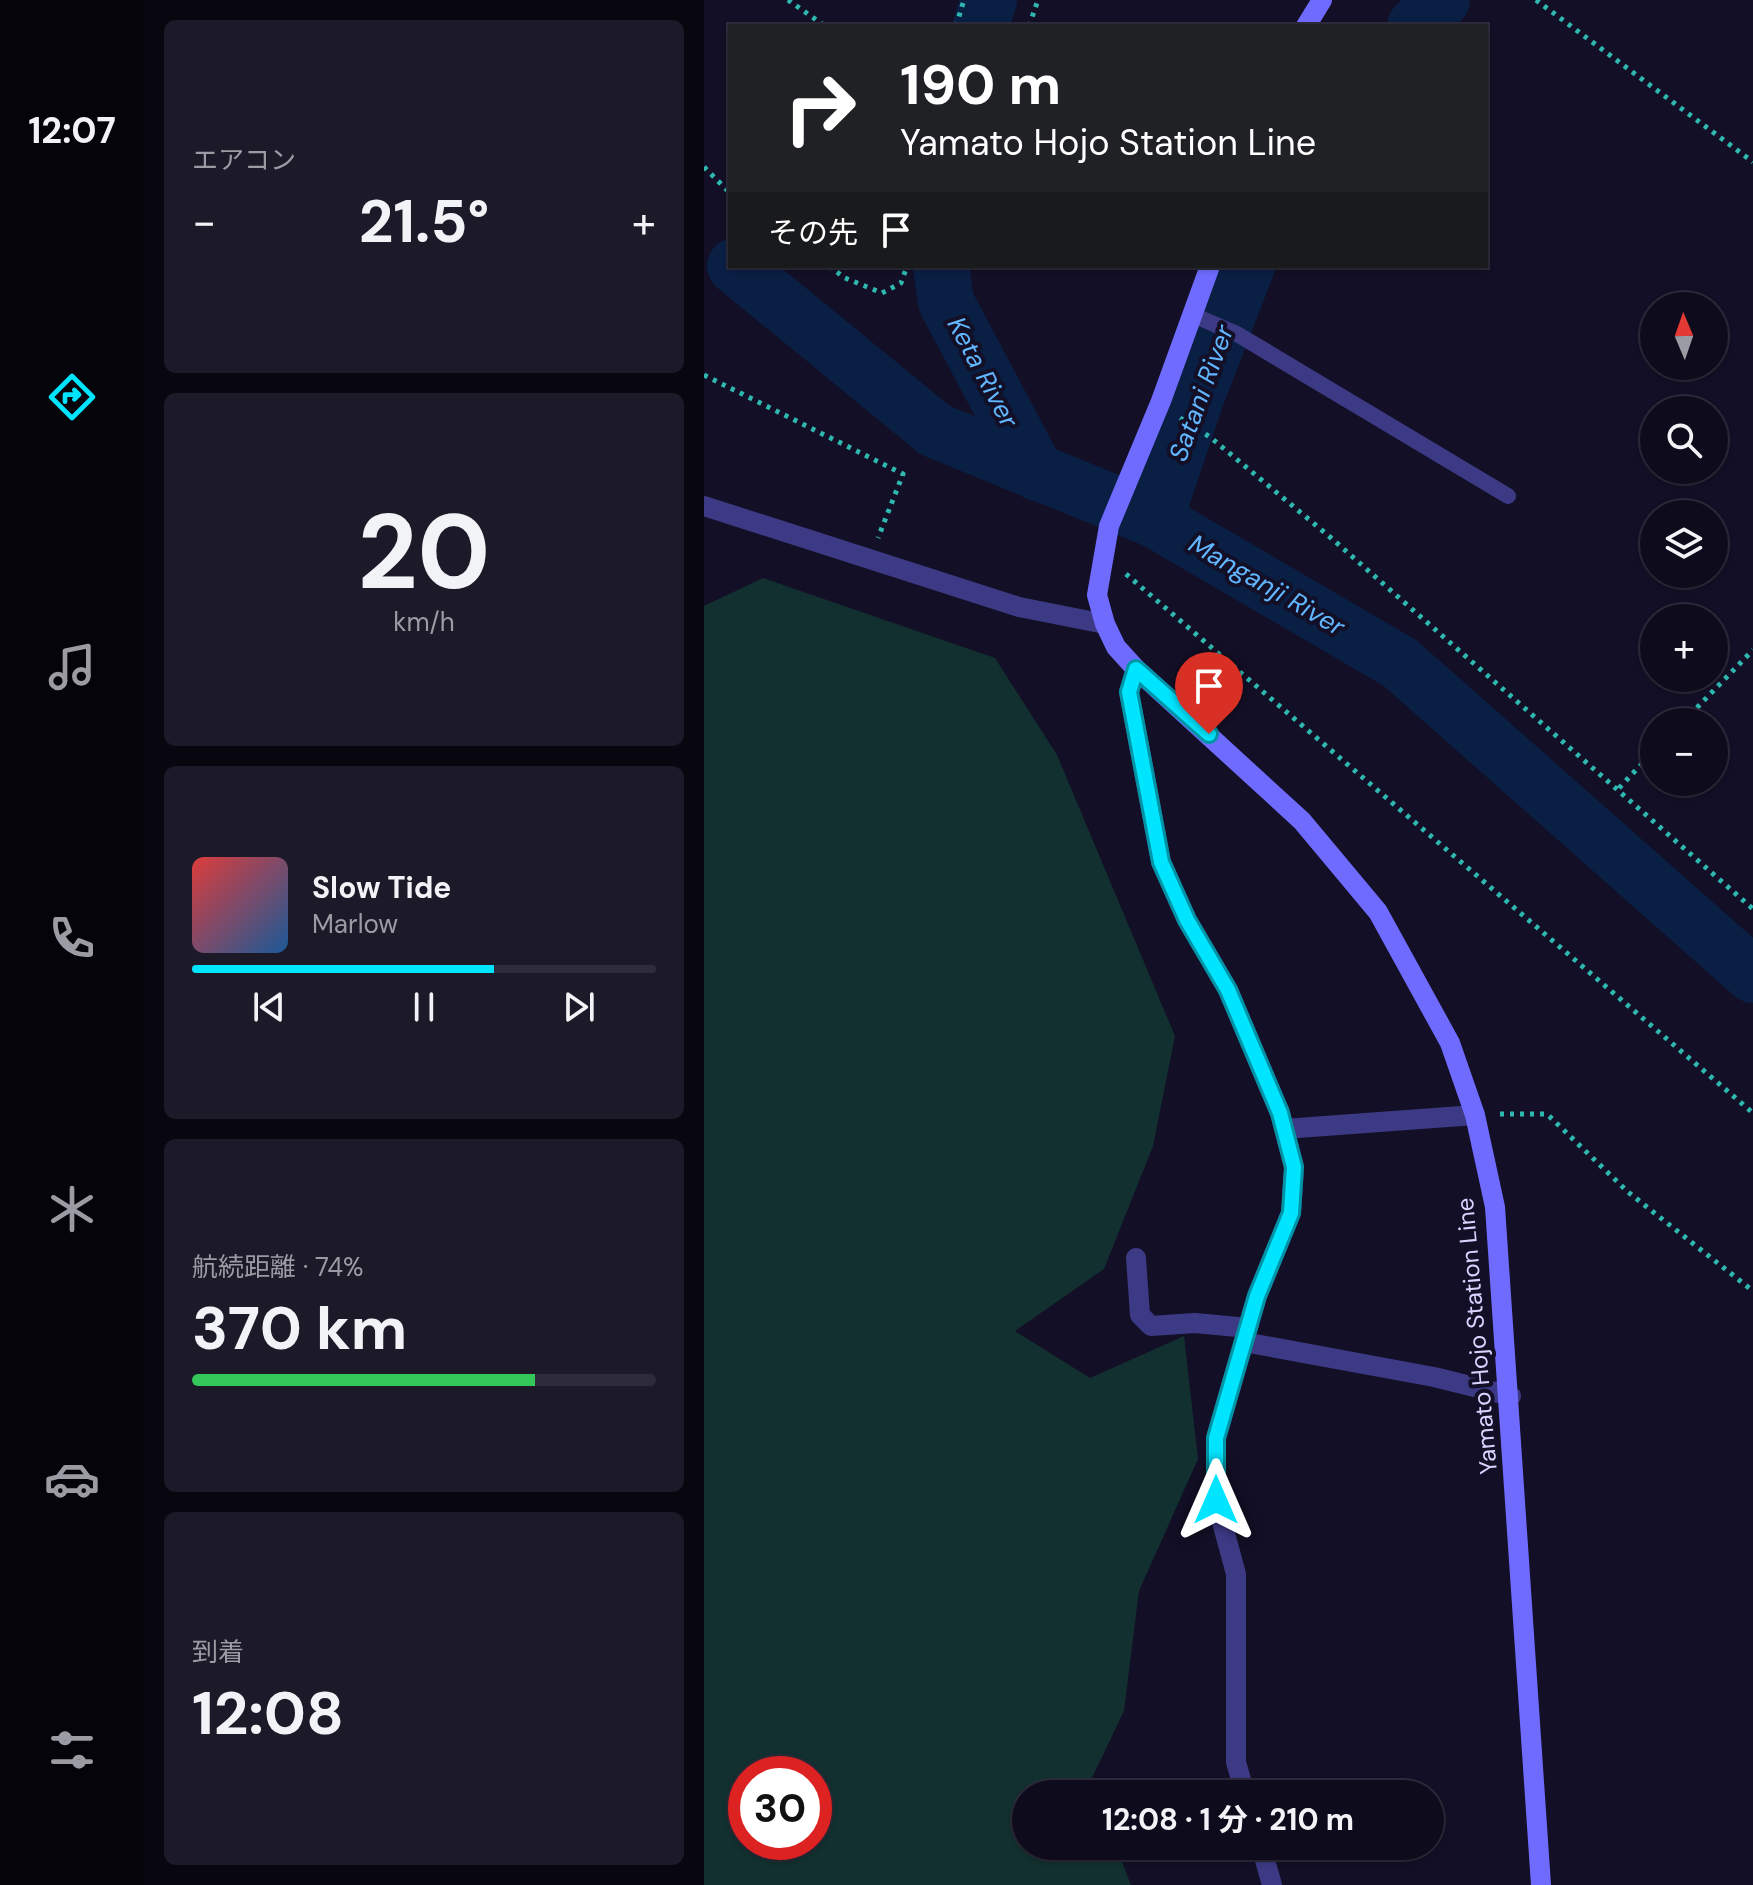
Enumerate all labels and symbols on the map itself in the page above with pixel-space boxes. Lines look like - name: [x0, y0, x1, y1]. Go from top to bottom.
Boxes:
- north arrow: [1640, 292, 1728, 380]
- water label: Keta River: [940, 311, 1027, 434]
- water label: Satani River: [1161, 319, 1242, 466]
- water label: Manganji River: [1183, 527, 1352, 644]
- pin: [1175, 652, 1243, 734]
- street label: Yamato Hojo Station Line: [1449, 1196, 1504, 1476]
- position arrow: [1174, 1458, 1258, 1542]
- speed limit sign: 30: [728, 1756, 832, 1860]

